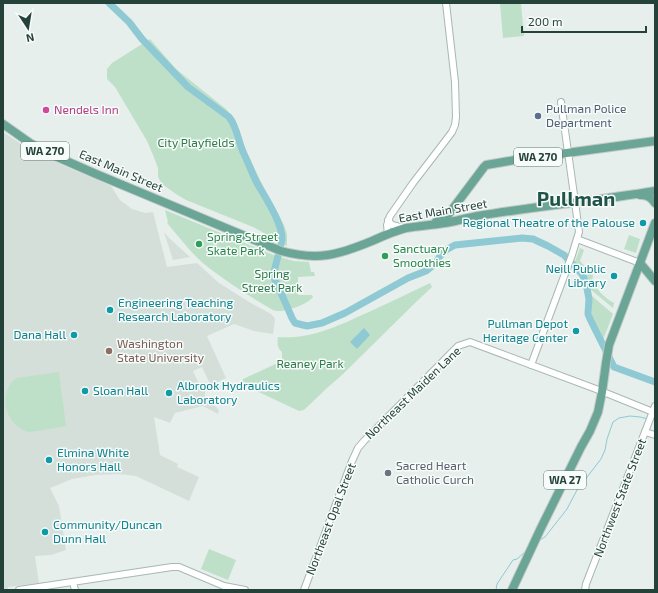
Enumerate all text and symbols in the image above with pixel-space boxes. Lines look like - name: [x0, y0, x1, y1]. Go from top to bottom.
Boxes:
- north arrow: [8, 8, 48, 48]
- scale bar: [522, 8, 646, 34]
- text: 200 m: [528, 14, 562, 28]
- text: N: [25, 31, 35, 45]
- place label: Pullman Police Department: [546, 101, 626, 129]
- place label: Nendels Inn: [54, 102, 119, 116]
- marker: Nendels Inn: [41, 105, 51, 115]
- marker: Pullman Police Department: [533, 111, 543, 121]
- park label: City Playfields: [158, 135, 234, 149]
- road number: WA 270: [21, 142, 69, 160]
- street label: East Main Street: [77, 146, 166, 194]
- road number: WA 270: [514, 148, 562, 166]
- district label: Pullman: [537, 186, 615, 210]
- street label: East Main Street: [397, 195, 489, 225]
- place label: Regional Theatre of the Palouse: [463, 215, 635, 229]
- marker: Regional Theatre of the Palouse: [638, 218, 648, 228]
- place label: Spring Street Skate Park: [207, 229, 279, 257]
- marker: Spring Street Skate Park: [194, 239, 204, 249]
- place label: Sanctuary Smoothies: [393, 241, 451, 269]
- marker: Sanctuary Smoothies: [380, 251, 390, 261]
- place label: Neill Public Library: [545, 261, 607, 289]
- park label: Spring Street Park: [242, 266, 302, 294]
- marker: Neill Public Library: [609, 271, 619, 281]
- place label: Engineering Teaching Research Laboratory: [118, 295, 234, 323]
- marker: Engineering Teaching Research Laboratory: [105, 305, 115, 315]
- place label: Pullman Depot Heritage Center: [483, 316, 568, 344]
- marker: Pullman Depot Heritage Center: [571, 326, 581, 336]
- place label: Dana Hall: [13, 327, 66, 341]
- marker: Dana Hall: [69, 330, 79, 340]
- place label: Washington State University: [117, 336, 205, 364]
- street label: Northeast Maiden Lane: [362, 343, 463, 442]
- marker: Washington State University: [104, 346, 114, 356]
- park label: Reaney Park: [276, 356, 344, 370]
- place label: Albrook Hydraulics Laboratory: [177, 378, 280, 406]
- place label: Sloan Hall: [93, 383, 149, 397]
- marker: Sloan Hall: [80, 386, 90, 396]
- marker: Albrook Hydraulics Laboratory: [164, 388, 174, 398]
- street label: Northwest State Street: [590, 436, 648, 559]
- place label: Elmina White Honors Hall: [57, 445, 129, 473]
- marker: Elmina White Honors Hall: [44, 455, 54, 465]
- place label: Sacred Heart Catholic Curch: [396, 458, 474, 486]
- street label: Northeast Opal Street: [302, 460, 358, 577]
- marker: Sacred Heart Catholic Curch: [383, 468, 393, 478]
- road number: WA 27: [544, 471, 586, 489]
- place label: Community/Duncan Dunn Hall: [53, 517, 162, 545]
- marker: Community/Duncan Dunn Hall: [40, 527, 50, 537]

